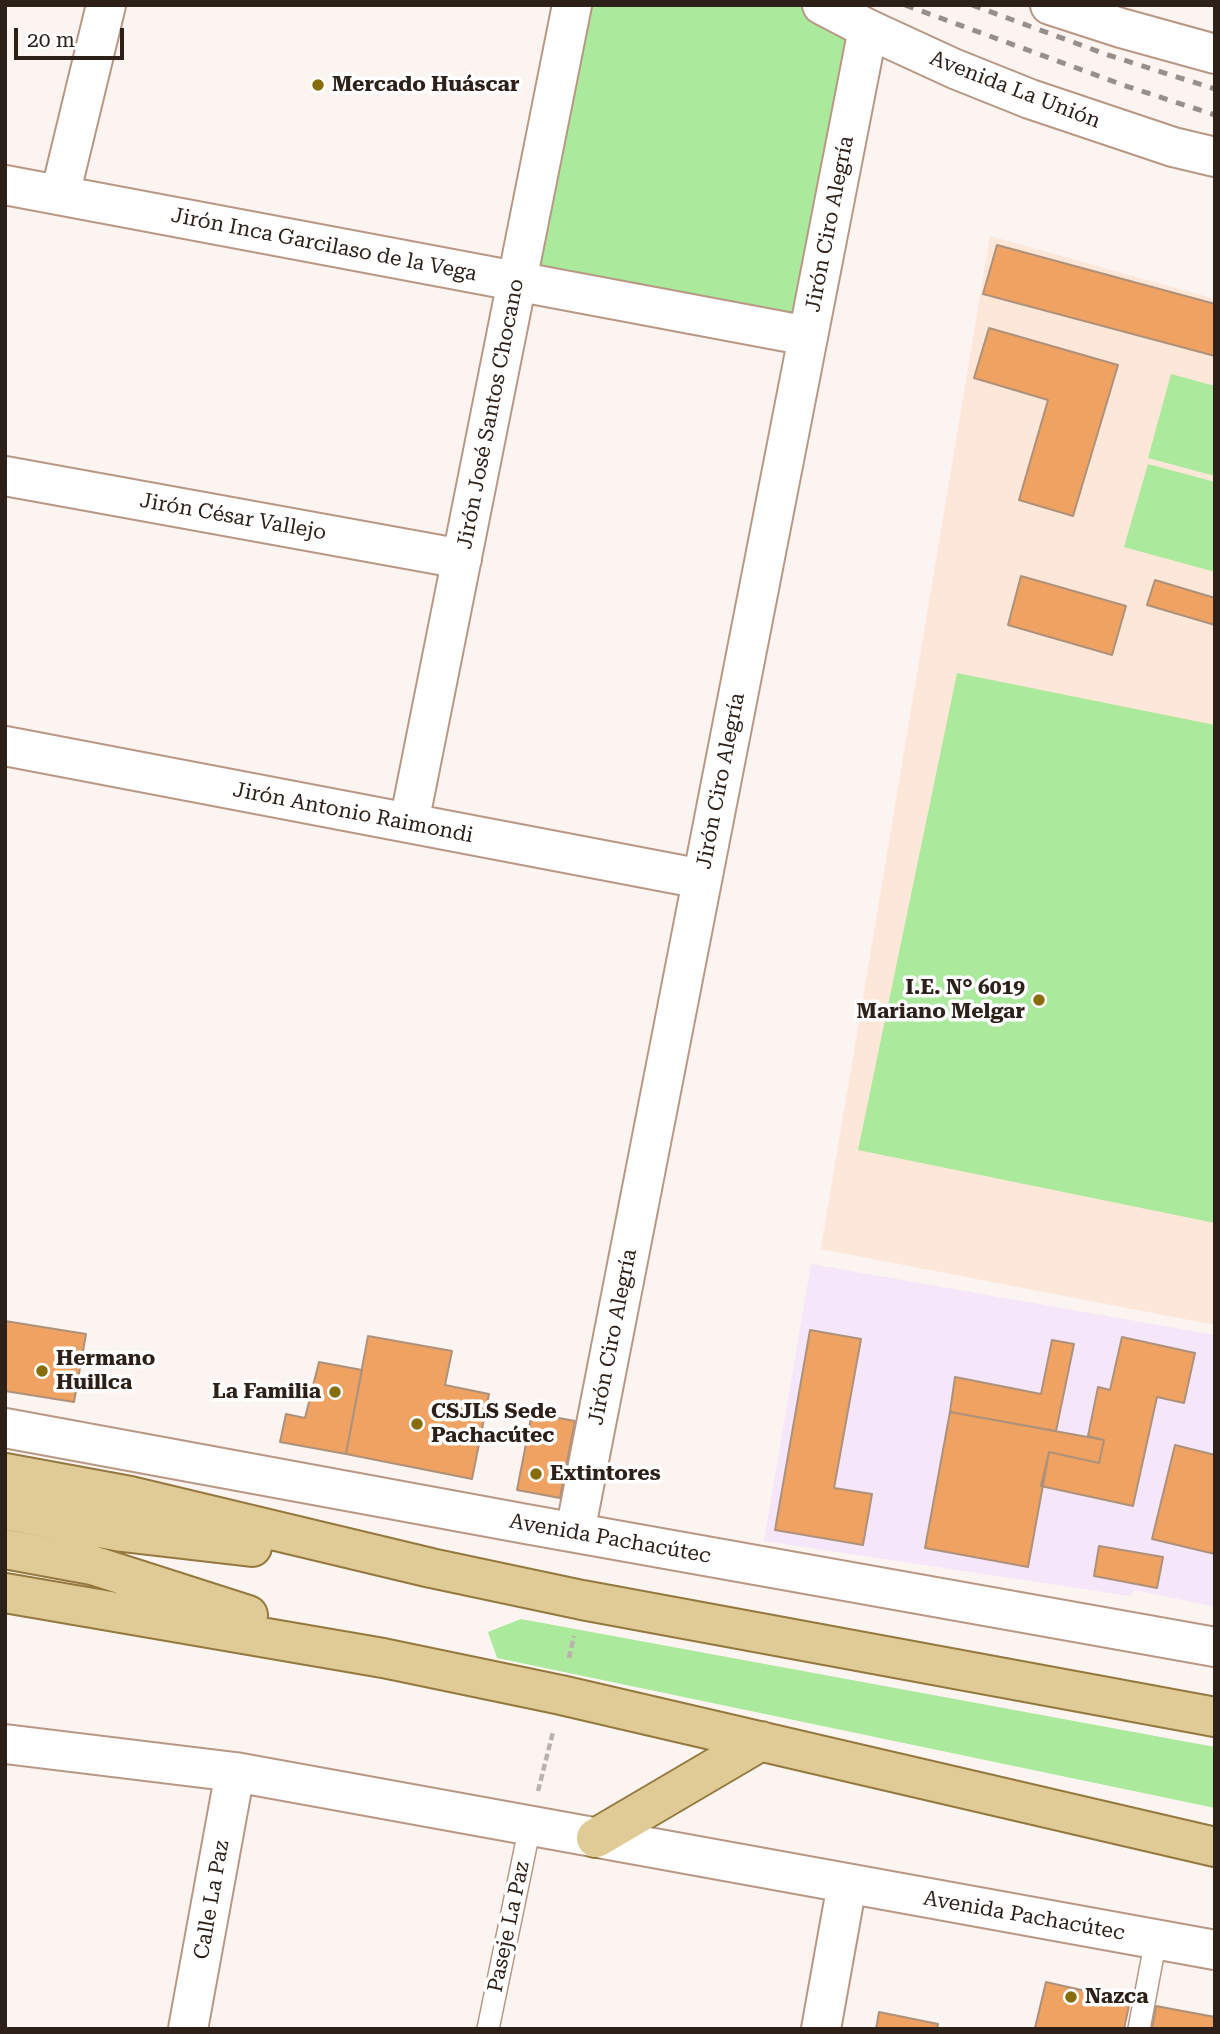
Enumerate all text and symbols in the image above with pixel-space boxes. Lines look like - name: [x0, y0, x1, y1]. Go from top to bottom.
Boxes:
- scale bar: [18, 14, 128, 58]
- text: 20 m: [27, 28, 75, 52]
- street label: Avenida La Unión: [926, 46, 1104, 134]
- place label: Mercado Huáscar: [332, 72, 519, 98]
- marker: Mercado Huáscar: [310, 77, 326, 93]
- street label: Jirón Ciro Alegría: [801, 134, 859, 314]
- street label: Jirón Inca Garcilaso de la Vega: [169, 203, 479, 287]
- street label: Jirón José Santos Chocano: [452, 277, 530, 551]
- street label: Jirón César Vallejo: [138, 488, 328, 546]
- street label: Jirón Ciro Alegría: [692, 691, 750, 871]
- street label: Jirón Antonio Raimondi: [231, 777, 475, 849]
- place label: I.E. N° 6019 Mariano Melgar: [857, 975, 1025, 1025]
- marker: I.E. N° 6019 Mariano Melgar: [1031, 992, 1047, 1008]
- street label: Jirón Ciro Alegría: [584, 1247, 642, 1427]
- place label: Hermano Huillca: [56, 1346, 155, 1396]
- marker: Hermano Huillca: [34, 1363, 50, 1379]
- place label: La Familia: [212, 1379, 321, 1405]
- marker: La Familia: [327, 1384, 343, 1400]
- place label: CSJLS Sede Pachacútec: [431, 1399, 557, 1449]
- marker: CSJLS Sede Pachacútec: [409, 1416, 425, 1432]
- place label: Extintores: [550, 1461, 660, 1487]
- marker: Extintores: [528, 1466, 544, 1482]
- street label: Avenida Pachacútec: [507, 1509, 713, 1569]
- street label: Calle La Paz: [189, 1839, 235, 1961]
- street label: Paseje La Paz: [483, 1859, 535, 1995]
- street label: Avenida Pachacútec: [921, 1886, 1127, 1946]
- place label: Nazca: [1085, 1984, 1149, 2010]
- marker: Nazca: [1063, 1989, 1079, 2005]

